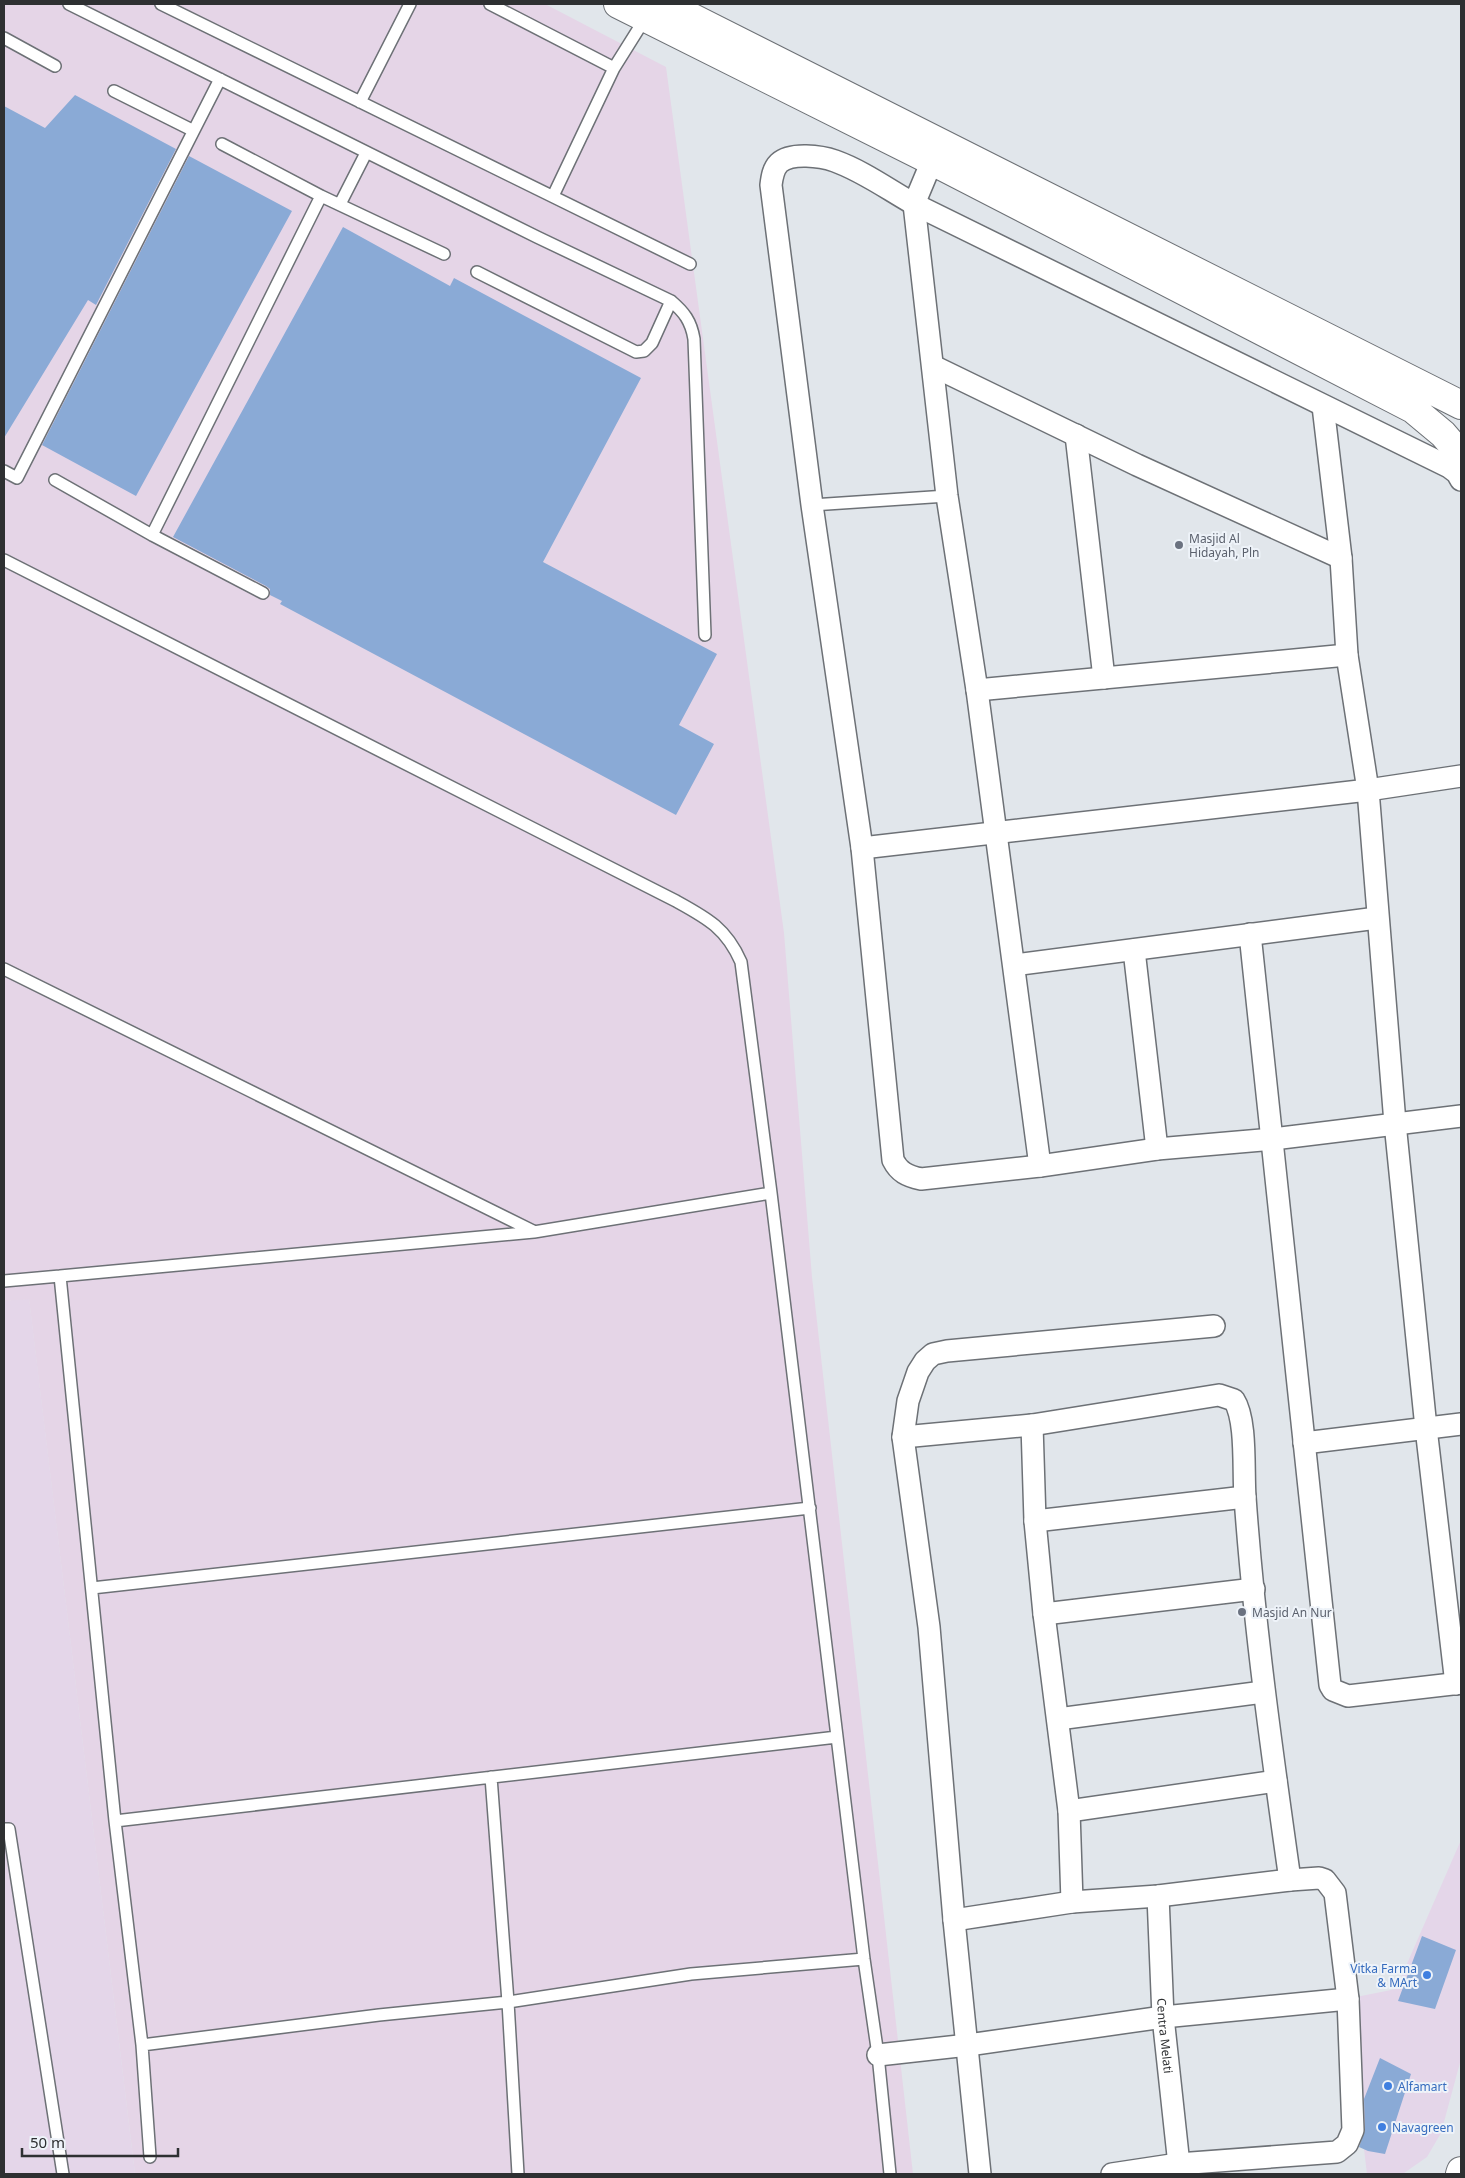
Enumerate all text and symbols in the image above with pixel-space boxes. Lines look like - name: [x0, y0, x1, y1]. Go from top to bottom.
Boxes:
- place label: Masjid Al Hidayah, Pln: [1189, 530, 1259, 561]
- marker: Masjid Al Hidayah, Pln: [1173, 539, 1185, 551]
- place label: Masjid An Nur: [1252, 1604, 1332, 1621]
- marker: Masjid An Nur: [1236, 1606, 1248, 1618]
- place label: Vitka Farma & MArt: [1350, 1960, 1418, 1991]
- marker: Vitka Farma & MArt: [1421, 1969, 1433, 1981]
- street label: Centra Melati: [1154, 1998, 1178, 2074]
- place label: Alfamart: [1398, 2078, 1448, 2095]
- marker: Alfamart: [1382, 2080, 1394, 2092]
- place label: Navagreen: [1392, 2119, 1454, 2136]
- marker: Navagreen: [1376, 2121, 1388, 2133]
- scale bar: [22, 2126, 179, 2158]
- text: 50 m: [30, 2132, 65, 2152]

